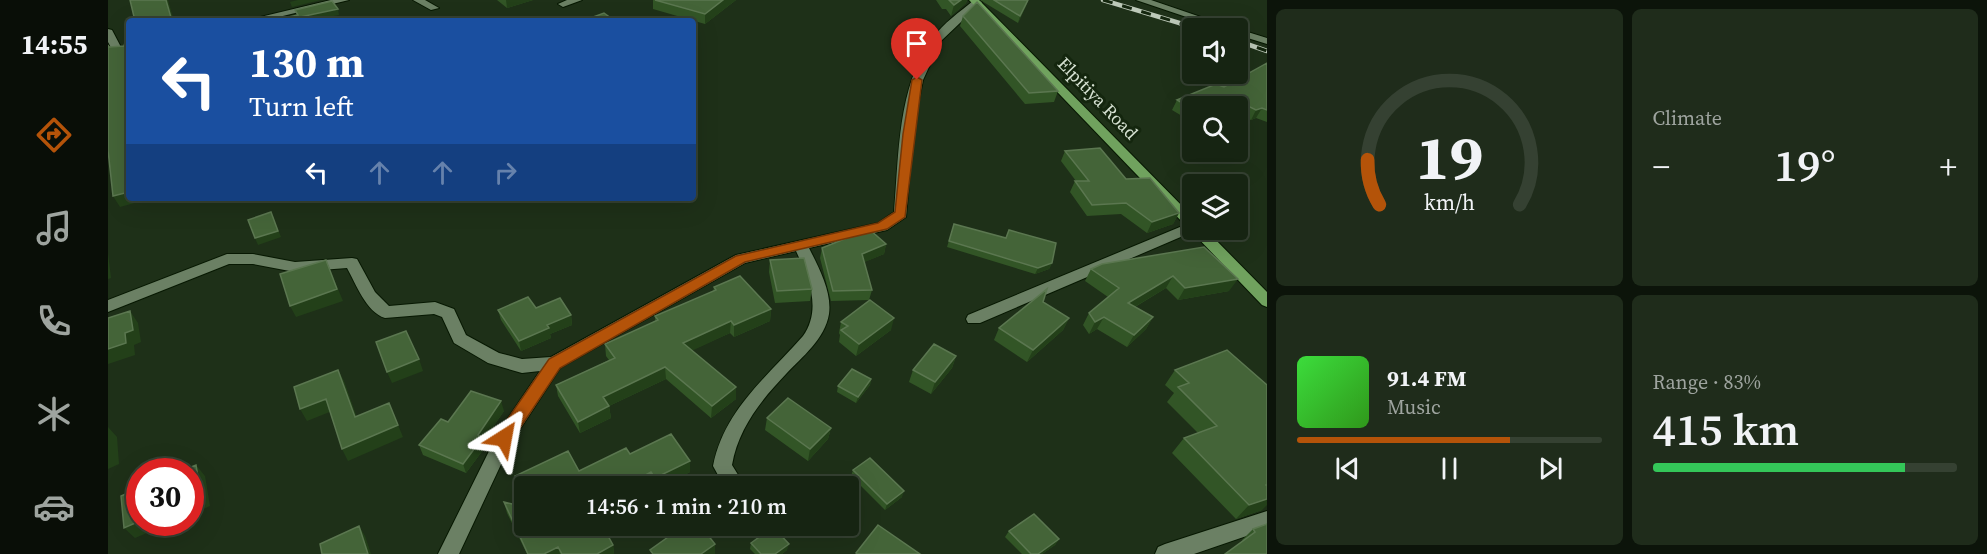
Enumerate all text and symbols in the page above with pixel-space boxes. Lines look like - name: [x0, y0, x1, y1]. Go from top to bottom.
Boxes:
- pin: [891, 18, 942, 80]
- map controls: [1182, 18, 1248, 240]
- button: sound: [1182, 18, 1248, 84]
- text: 14:55: [21, 26, 87, 63]
- icon: arrive: [900, 27, 933, 60]
- text: 130 m: [249, 33, 364, 91]
- icon: left: [150, 42, 228, 120]
- street label: Elpitiya Road: [1052, 51, 1144, 145]
- text: Turn left: [249, 88, 353, 125]
- button: search: [1182, 96, 1248, 162]
- text: Climate: [1653, 104, 1722, 132]
- icon: directions: [33, 114, 75, 156]
- text: 19: [1415, 114, 1483, 200]
- text: 19°: [1774, 134, 1836, 196]
- text: −: [1653, 144, 1670, 189]
- text: +: [1940, 144, 1957, 189]
- icon: left: [300, 156, 333, 189]
- icon: ahead: [363, 156, 396, 189]
- icon: ahead: [426, 156, 459, 189]
- icon: right: [489, 156, 522, 189]
- button: layers: [1182, 174, 1248, 240]
- text: km/h: [1424, 188, 1475, 217]
- icon: music: [33, 207, 75, 249]
- icon: phone: [33, 300, 75, 342]
- text: 91.4 FM: [1387, 363, 1466, 393]
- text: Range · 83%: [1653, 368, 1761, 396]
- icon: climate: [33, 393, 75, 435]
- text: Music: [1387, 393, 1441, 421]
- text: 415 km: [1653, 398, 1799, 460]
- position arrow: [472, 406, 536, 470]
- icon: previous: [1331, 452, 1364, 485]
- icon: pause: [1433, 452, 1466, 485]
- icon: next: [1534, 452, 1567, 485]
- speed limit sign: 30: [126, 458, 204, 536]
- icon: car: [33, 486, 75, 528]
- text: 14:56 · 1 min · 210 m: [586, 491, 787, 521]

